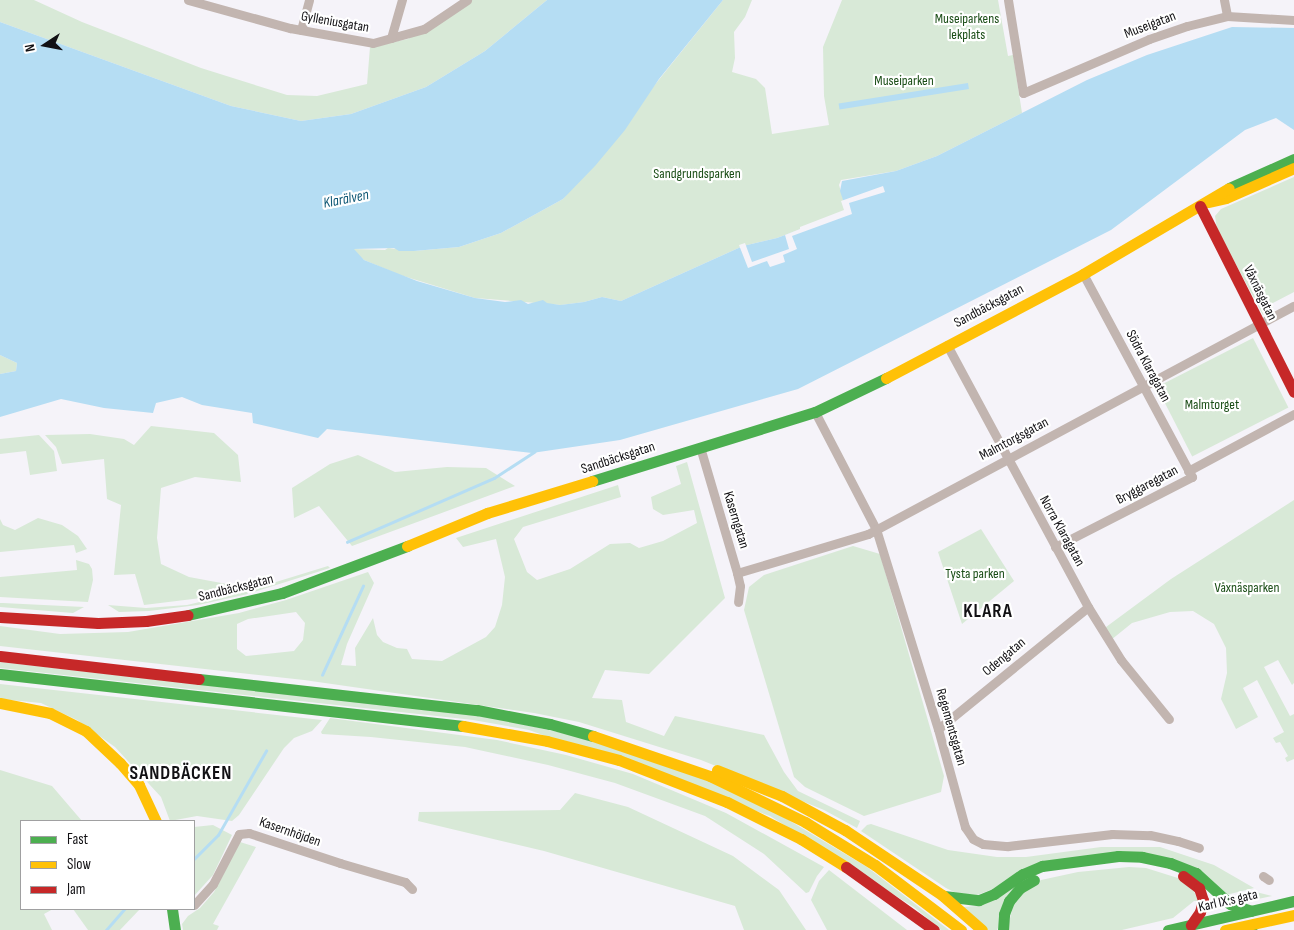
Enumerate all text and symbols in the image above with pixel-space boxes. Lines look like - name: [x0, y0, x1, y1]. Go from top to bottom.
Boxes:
- street label: Gylleniusgatan: [300, 8, 370, 36]
- street label: Museigatan: [1122, 8, 1178, 42]
- park label: Museiparkens lekplats: [935, 11, 999, 44]
- north arrow: [20, 20, 70, 70]
- text: N: [21, 43, 39, 53]
- park label: Museiparken: [874, 73, 934, 89]
- park label: Sandgrundsparken: [653, 166, 741, 182]
- water label: Klarälven: [322, 186, 370, 212]
- street label: Våxnäsgatan: [1239, 263, 1281, 323]
- street label: Sandbäcksgatan: [951, 281, 1027, 331]
- street label: Södra Klaragatan: [1122, 327, 1174, 405]
- park label: Malmtorget: [1185, 397, 1239, 413]
- street label: Malmtorgsgatan: [977, 414, 1051, 464]
- street label: Sandbäcksgatan: [579, 438, 657, 478]
- street label: Bryggaregatan: [1113, 462, 1181, 508]
- street label: Kaserngatan: [719, 489, 753, 551]
- street label: Norra Klaragatan: [1036, 493, 1088, 569]
- park label: Tysta parken: [945, 566, 1005, 582]
- street label: Sandbäcksgatan: [197, 571, 275, 605]
- park label: Våxnäsparken: [1215, 580, 1279, 596]
- district label: KLARA: [963, 601, 1013, 623]
- street label: Odengatan: [979, 634, 1029, 680]
- street label: Regementsgatan: [932, 687, 970, 767]
- district label: SANDBÄCKEN: [128, 763, 234, 785]
- street label: Kasernhöjden: [257, 814, 323, 850]
- legend: [20, 820, 195, 910]
- text: Fast: [67, 830, 88, 849]
- text: Slow: [67, 855, 91, 874]
- text: Jam: [67, 880, 85, 899]
- street label: Karl IX:s gata: [1197, 886, 1259, 916]

